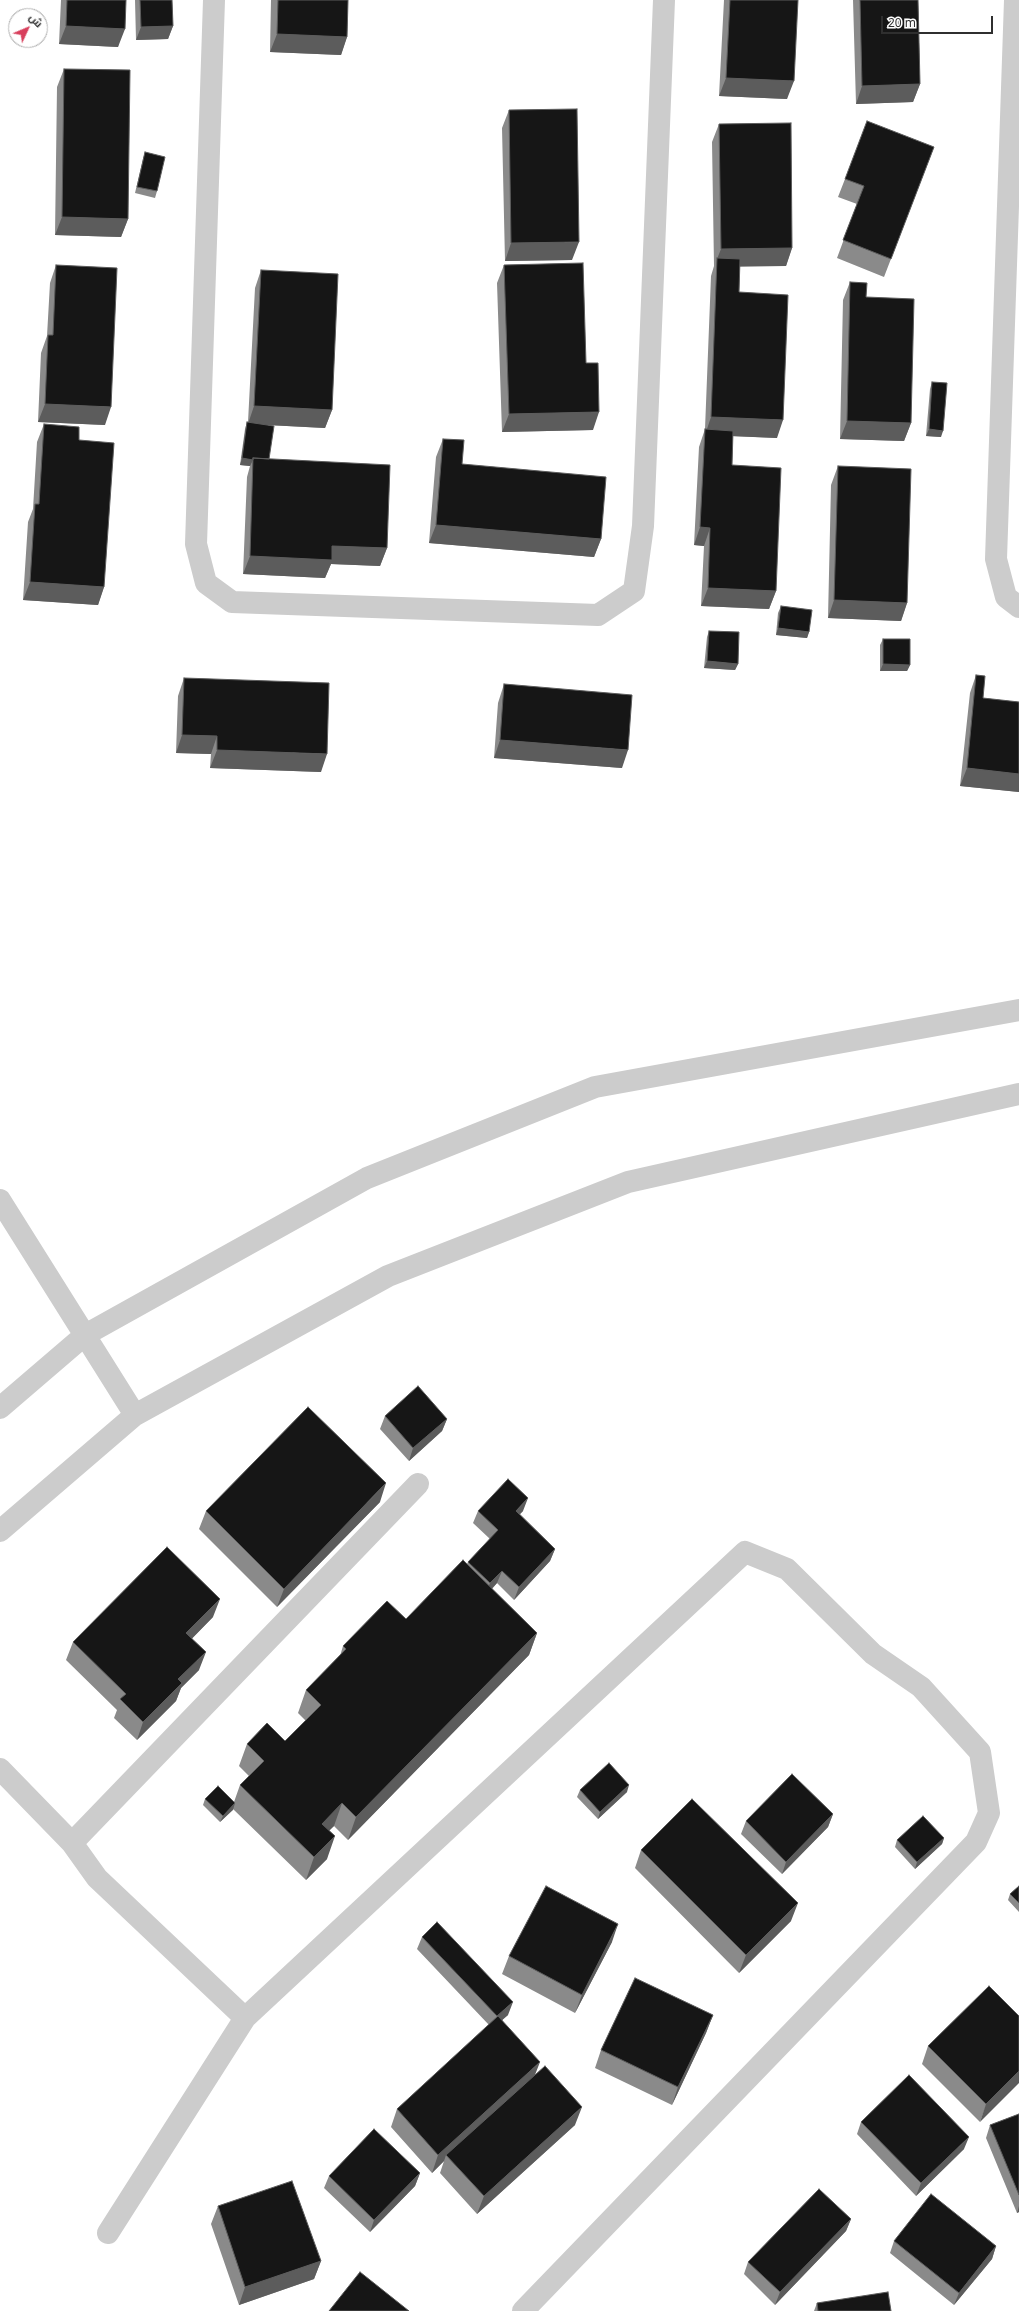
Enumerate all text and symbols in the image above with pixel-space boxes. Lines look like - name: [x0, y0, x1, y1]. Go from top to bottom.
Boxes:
- north arrow: [8, 8, 48, 48]
- scale bar: [883, 8, 995, 34]
- text: ش: [26, 10, 47, 30]
- text: 20 m: [888, 14, 916, 31]

